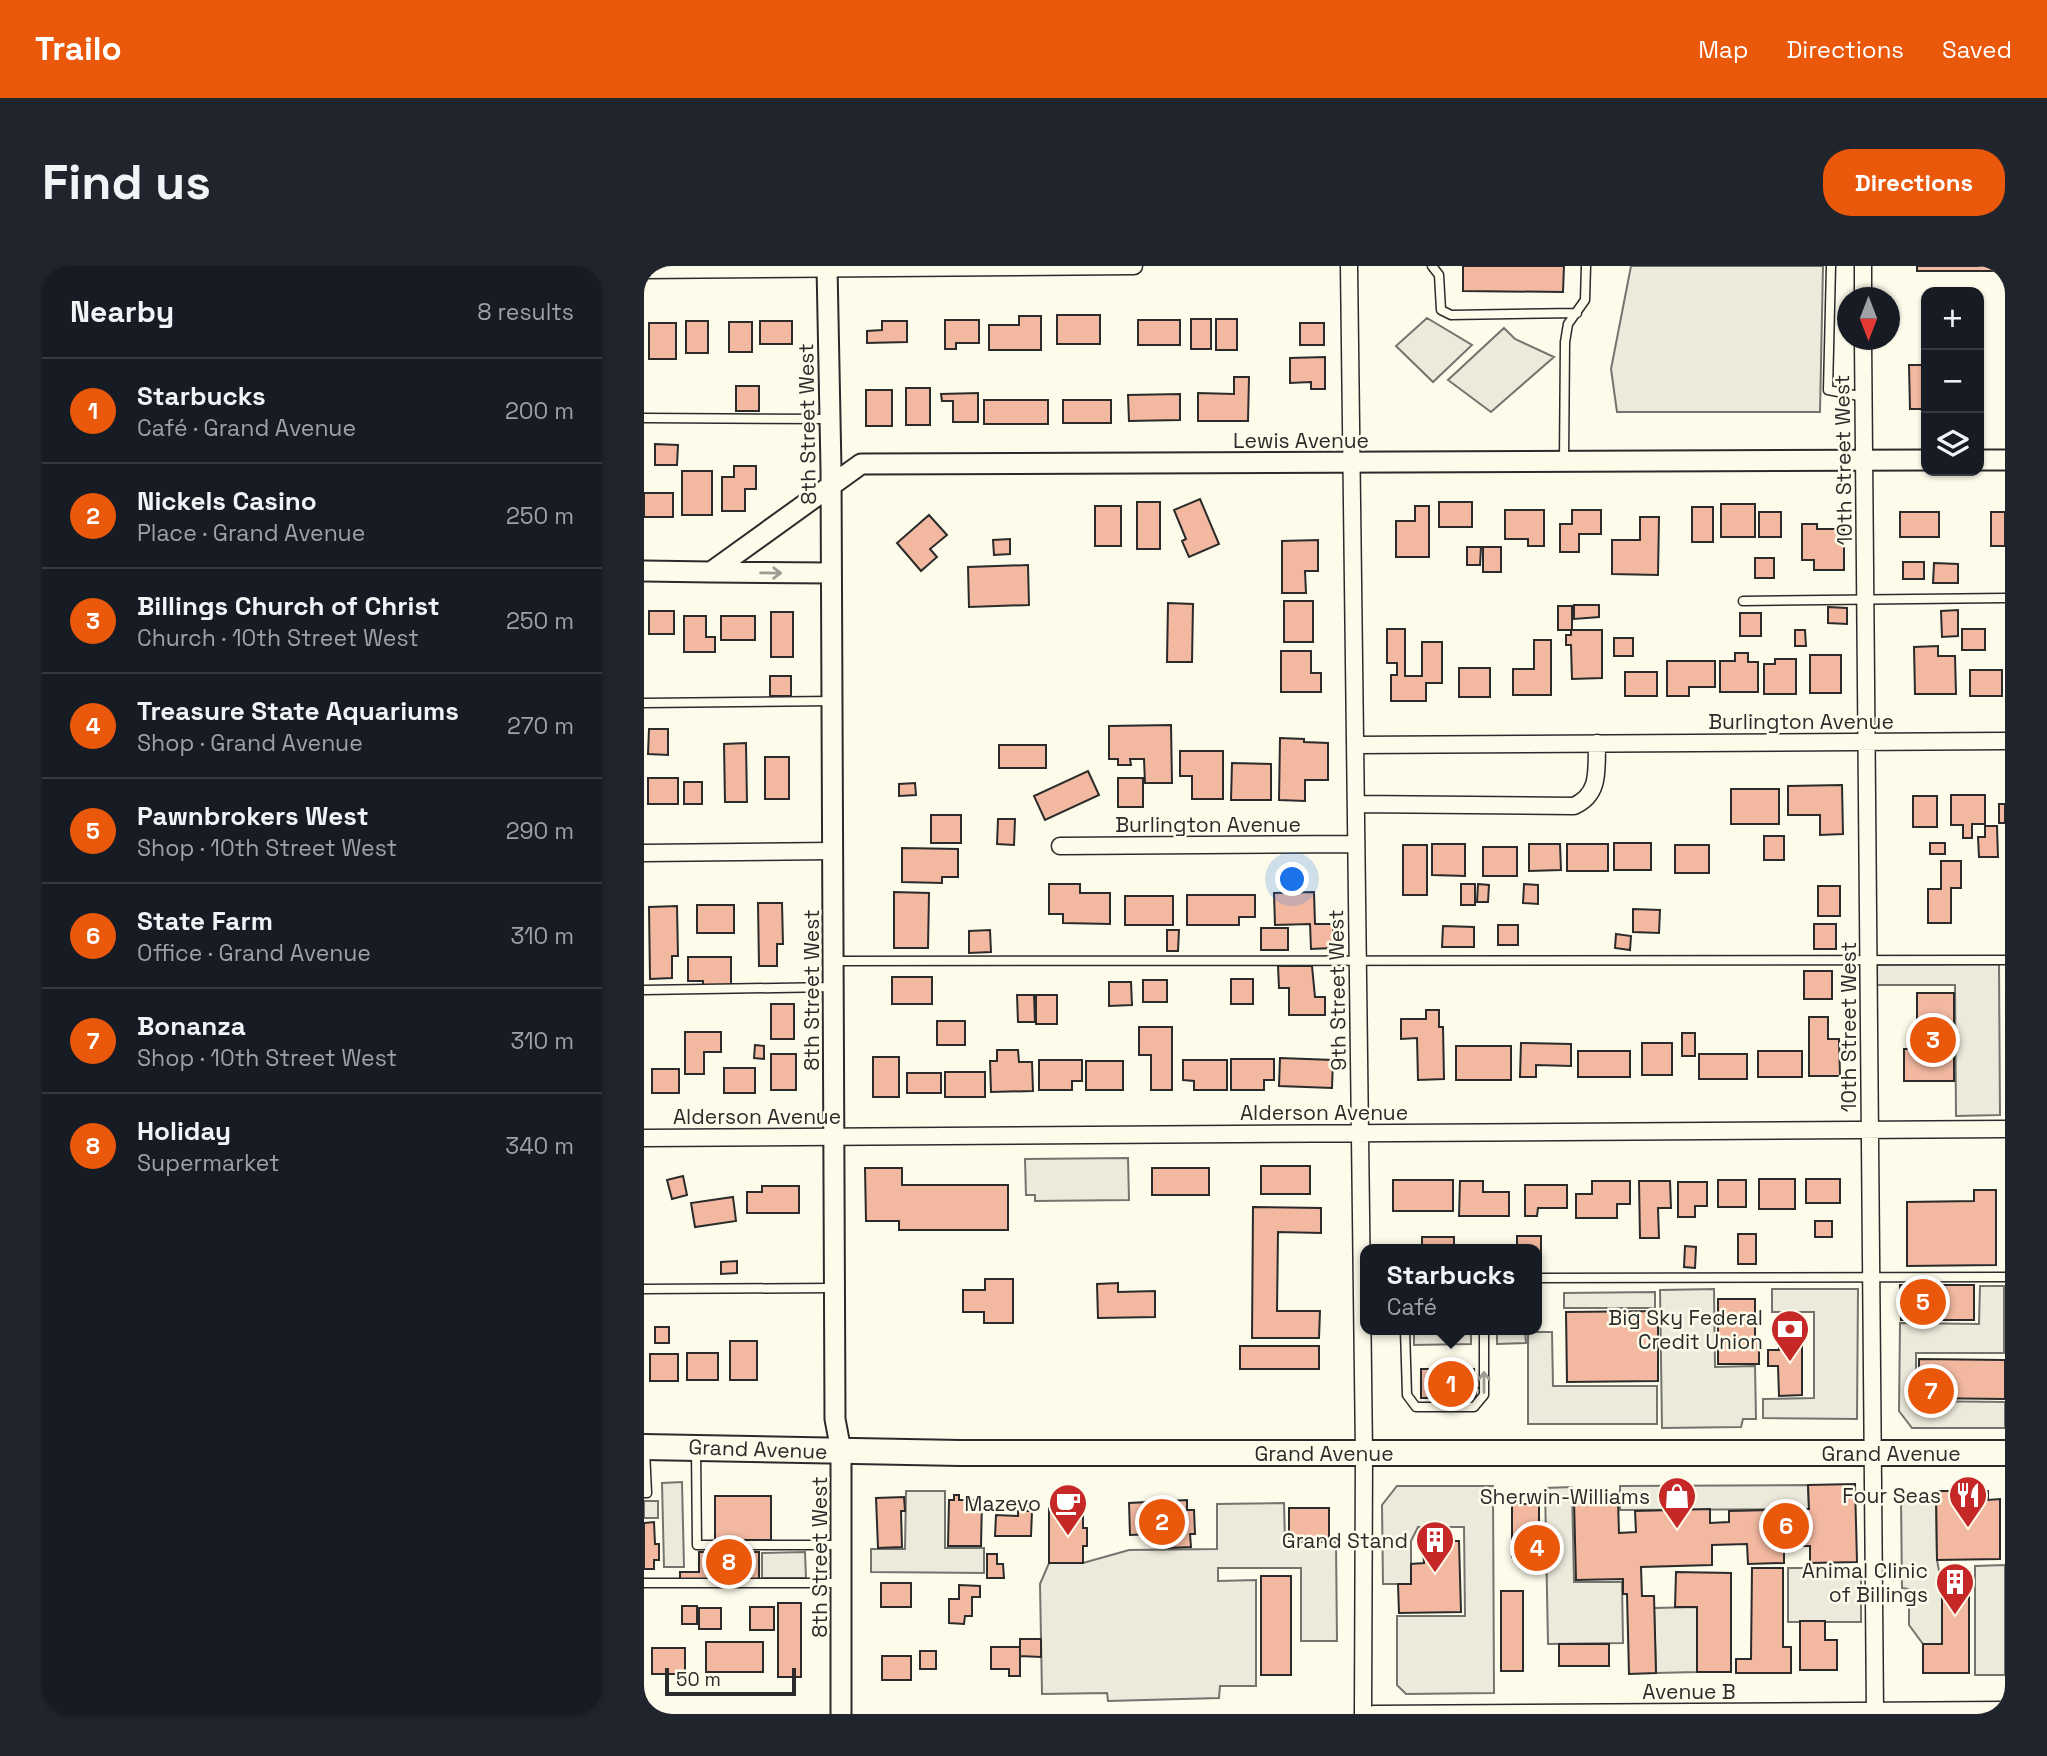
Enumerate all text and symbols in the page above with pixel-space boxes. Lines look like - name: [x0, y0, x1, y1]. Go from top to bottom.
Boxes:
- text: Trailo: [35, 28, 122, 70]
- text: Map: [1698, 34, 1748, 65]
- text: Directions: [1786, 34, 1904, 65]
- text: Saved: [1942, 34, 2012, 65]
- button: Directions: [1823, 149, 2005, 216]
- text: Find us: [42, 151, 211, 213]
- north arrow: [1837, 287, 1900, 350]
- map controls: [1921, 287, 1984, 476]
- button: +: [1921, 287, 1984, 350]
- text: Nearby: [70, 292, 174, 331]
- text: 8 results: [477, 297, 574, 327]
- street label: 8th Street West: [792, 343, 822, 505]
- button: −: [1921, 350, 1984, 413]
- street label: 10th Street West: [1828, 374, 1858, 546]
- text: Starbucks: [137, 379, 266, 413]
- text: 1: [88, 396, 98, 426]
- text: 200 m: [505, 396, 574, 426]
- text: Café · Grand Avenue: [137, 413, 356, 443]
- button: layers: [1921, 413, 1984, 476]
- street label: Lewis Avenue: [1233, 427, 1369, 454]
- text: Nickels Casino: [137, 484, 317, 518]
- text: 2: [86, 501, 100, 531]
- text: 250 m: [506, 501, 574, 531]
- text: Place · Grand Avenue: [137, 518, 365, 548]
- one-way arrow: [759, 566, 782, 580]
- text: Billings Church of Christ: [137, 589, 440, 623]
- text: 3: [86, 606, 100, 636]
- text: 250 m: [506, 606, 574, 636]
- text: Church · 10th Street West: [137, 623, 419, 653]
- text: Treasure State Aquariums: [137, 694, 459, 728]
- street label: Burlington Avenue: [1708, 708, 1894, 735]
- text: 4: [86, 711, 100, 741]
- text: 270 m: [507, 711, 574, 741]
- text: Shop · Grand Avenue: [137, 728, 363, 758]
- text: Pawnbrokers West: [137, 799, 369, 833]
- street label: Burlington Avenue: [1115, 811, 1301, 838]
- text: 5: [86, 816, 100, 846]
- text: 290 m: [506, 816, 574, 846]
- text: Shop · 10th Street West: [137, 833, 397, 863]
- your location: [1275, 862, 1309, 896]
- text: State Farm: [137, 904, 273, 938]
- street label: 8th Street West: [798, 909, 825, 1071]
- street label: 9th Street West: [1322, 909, 1352, 1071]
- text: 6: [86, 921, 100, 951]
- text: 310 m: [510, 921, 574, 951]
- text: Office · Grand Avenue: [137, 938, 371, 968]
- street label: 10th Street West: [1835, 942, 1862, 1112]
- text: Bonanza: [137, 1009, 246, 1043]
- pin: 3: [1910, 1014, 1956, 1066]
- text: 7: [87, 1026, 99, 1056]
- text: 310 m: [510, 1026, 574, 1056]
- text: Shop · 10th Street West: [137, 1043, 397, 1073]
- street label: Alderson Avenue: [1240, 1099, 1408, 1126]
- street label: Alderson Avenue: [673, 1103, 841, 1130]
- text: Holiday: [137, 1114, 231, 1148]
- text: 8: [86, 1131, 100, 1161]
- text: 340 m: [505, 1131, 574, 1161]
- text: Supermarket: [137, 1148, 279, 1178]
- popup: [1360, 1244, 1542, 1335]
- text: Starbucks: [1387, 1258, 1515, 1292]
- pin: 5: [1900, 1276, 1946, 1328]
- text: Café: [1387, 1292, 1437, 1322]
- place label: Big Sky Federal Credit Union: [1608, 1304, 1763, 1355]
- bank icon: Big Sky Federal Credit Union: [1769, 1308, 1811, 1363]
- pin: 1: [1428, 1358, 1474, 1410]
- pin: 7: [1908, 1365, 1954, 1417]
- one-way arrow: [1477, 1371, 1491, 1394]
- street label: Grand Avenue: [688, 1433, 828, 1465]
- street label: Grand Avenue: [1254, 1440, 1394, 1467]
- street label: Grand Avenue: [1821, 1440, 1961, 1467]
- restaurant icon: Four Seas: [1947, 1474, 1989, 1529]
- shop icon: Sherwin-Williams: [1656, 1475, 1698, 1530]
- street label: 8th Street West: [806, 1476, 833, 1638]
- cafe icon: Mazevo: [1047, 1482, 1089, 1537]
- place label: Four Seas: [1842, 1482, 1941, 1509]
- place label: Sherwin-Williams: [1480, 1483, 1650, 1510]
- place label: Mazevo: [964, 1490, 1041, 1517]
- pin: 2: [1139, 1496, 1185, 1548]
- pin: 6: [1763, 1500, 1809, 1552]
- building icon: Grand Stand: [1414, 1519, 1456, 1574]
- pin: 4: [1514, 1522, 1560, 1574]
- place label: Grand Stand: [1282, 1527, 1408, 1554]
- pin: 8: [706, 1536, 752, 1588]
- place label: Animal Clinic of Billings: [1802, 1557, 1928, 1608]
- building icon: Animal Clinic of Billings: [1934, 1561, 1976, 1616]
- scale bar: [665, 1665, 796, 1697]
- text: 50 m: [676, 1667, 721, 1692]
- street label: Avenue B: [1642, 1678, 1736, 1705]

